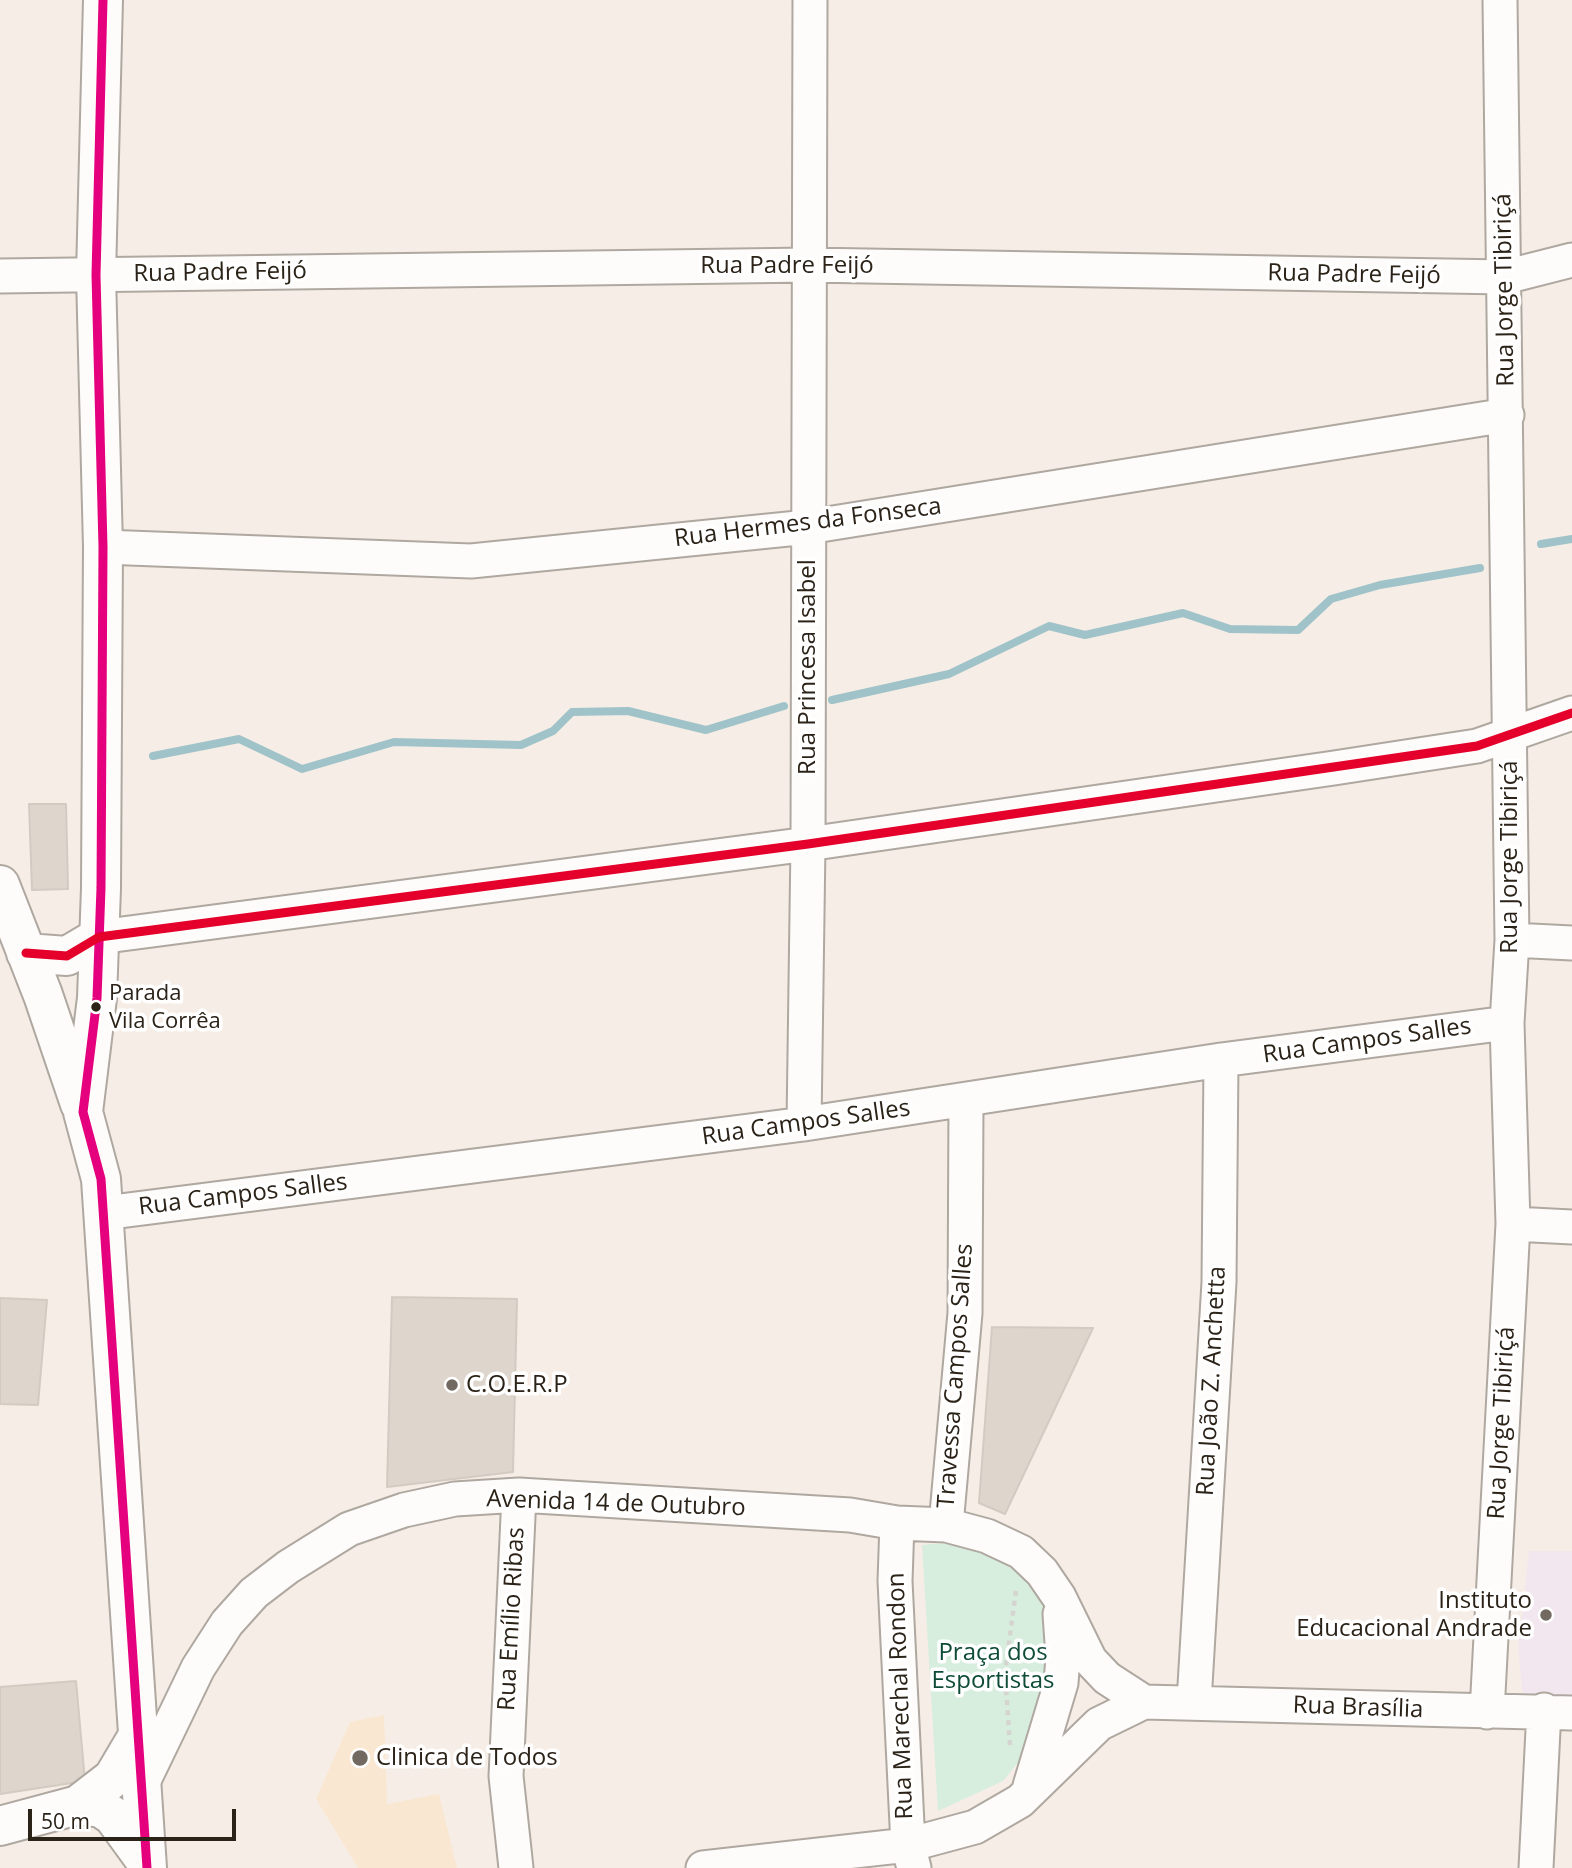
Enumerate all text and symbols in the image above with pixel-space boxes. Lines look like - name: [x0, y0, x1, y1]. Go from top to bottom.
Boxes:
- street label: Rua Jorge Tibiriçá: [1489, 193, 1521, 387]
- street label: Rua Padre Feijó: [700, 252, 874, 280]
- street label: Rua Padre Feijó: [133, 257, 307, 289]
- street label: Rua Padre Feijó: [1267, 259, 1441, 291]
- street label: Rua Hermes da Fonseca: [673, 492, 943, 554]
- street label: Rua Princesa Isabel: [794, 559, 822, 775]
- street label: Rua Jorge Tibiriçá: [1496, 760, 1524, 954]
- place label: Parada Vila Corrêa: [109, 981, 221, 1032]
- marker: Parada Vila Corrêa: [89, 1000, 103, 1014]
- street label: Rua Campos Salles: [1261, 1012, 1473, 1070]
- street label: Rua Campos Salles: [700, 1094, 912, 1152]
- street label: Rua Campos Salles: [137, 1168, 349, 1222]
- street label: Travessa Campos Salles: [932, 1243, 980, 1509]
- street label: Rua João Z. Anchetta: [1192, 1265, 1232, 1497]
- street label: Rua Jorge Tibiriçá: [1483, 1326, 1521, 1520]
- place label: C.O.E.R.P: [466, 1371, 568, 1399]
- marker: C.O.E.R.P: [444, 1377, 460, 1393]
- street label: Avenida 14 de Outubro: [486, 1485, 746, 1523]
- street label: Rua Emílio Ribas: [493, 1526, 531, 1712]
- street label: Rua Marechal Rondon: [882, 1572, 920, 1820]
- place label: Instituto Educacional Andrade: [1296, 1587, 1532, 1643]
- marker: Instituto Educacional Andrade: [1538, 1607, 1554, 1623]
- park label: Praça dos Esportistas: [931, 1639, 1055, 1695]
- street label: Rua Brasília: [1292, 1691, 1424, 1725]
- place label: Clinica de Todos: [376, 1744, 558, 1772]
- marker: Clinica de Todos: [350, 1748, 370, 1768]
- scale bar: [32, 1794, 240, 1838]
- text: 50 m: [41, 1807, 90, 1835]

